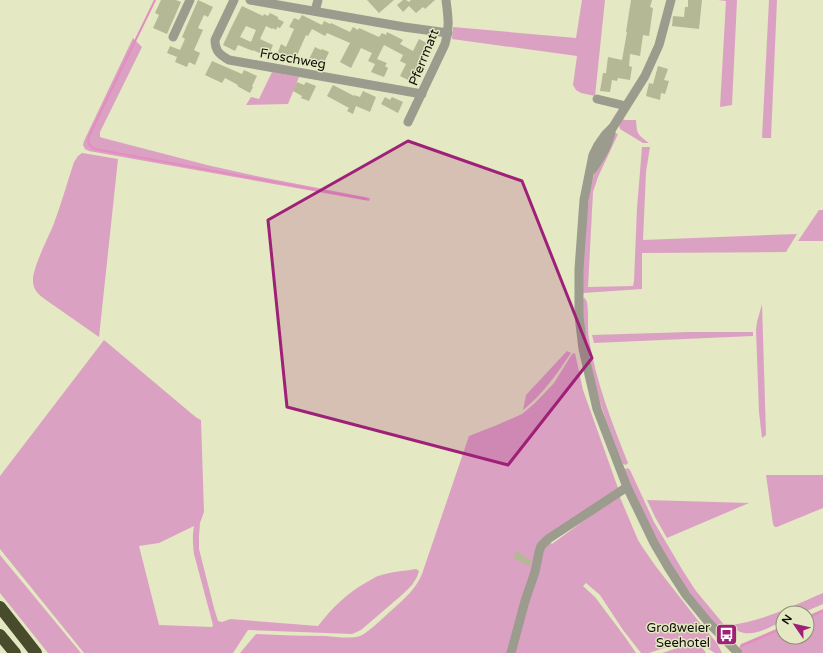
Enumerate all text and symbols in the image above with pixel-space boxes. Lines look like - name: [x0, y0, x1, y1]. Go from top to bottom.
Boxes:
- street label: Pferrmatt: [405, 27, 443, 88]
- street label: Froschweg: [258, 45, 327, 73]
- north arrow: [775, 605, 815, 645]
- text: N: [779, 612, 795, 627]
- place label: Großweier Seehotel: [647, 620, 710, 651]
- bus stop icon: Großweier Seehotel: [713, 621, 739, 647]

